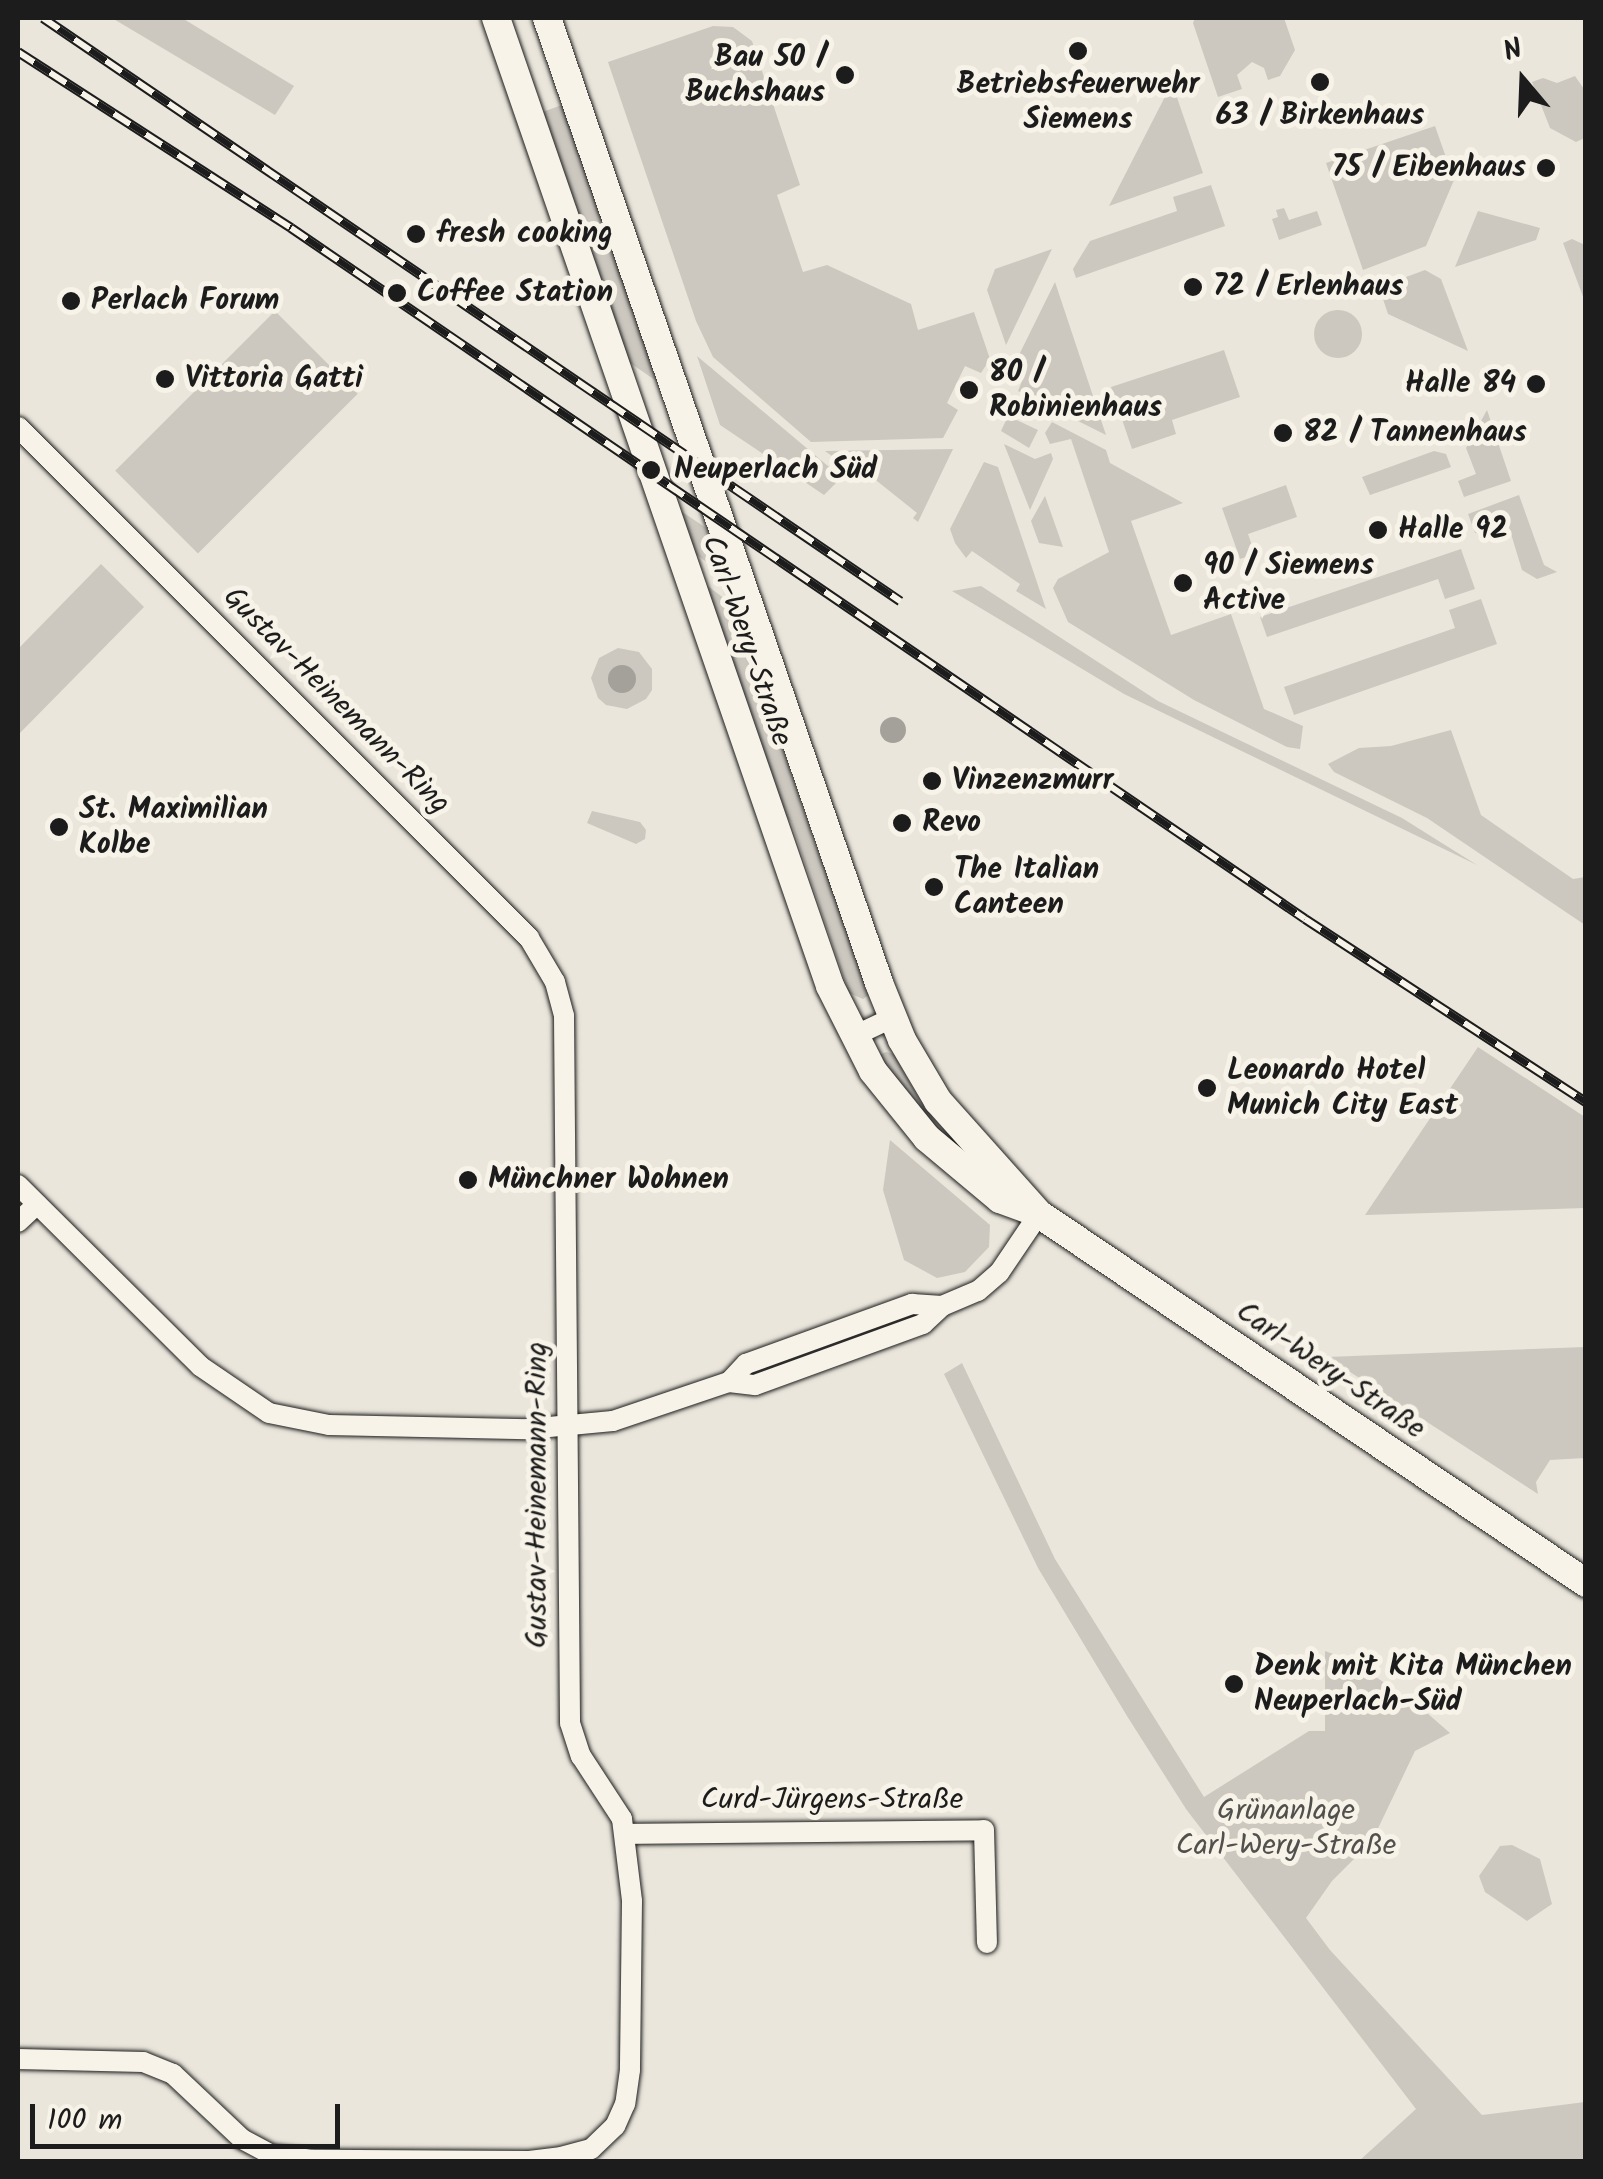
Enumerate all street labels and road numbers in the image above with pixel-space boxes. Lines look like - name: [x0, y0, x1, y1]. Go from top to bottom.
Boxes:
- street label: Carl-Wery-Straße: [693, 531, 799, 751]
- street label: Gustav-Heinemann-Ring: [215, 580, 457, 822]
- street label: Carl-Wery-Straße: [1229, 1294, 1431, 1448]
- street label: Gustav-Heinemann-Ring: [520, 1342, 556, 1648]
- street label: Curd-Jürgens-Straße: [701, 1782, 963, 1818]

